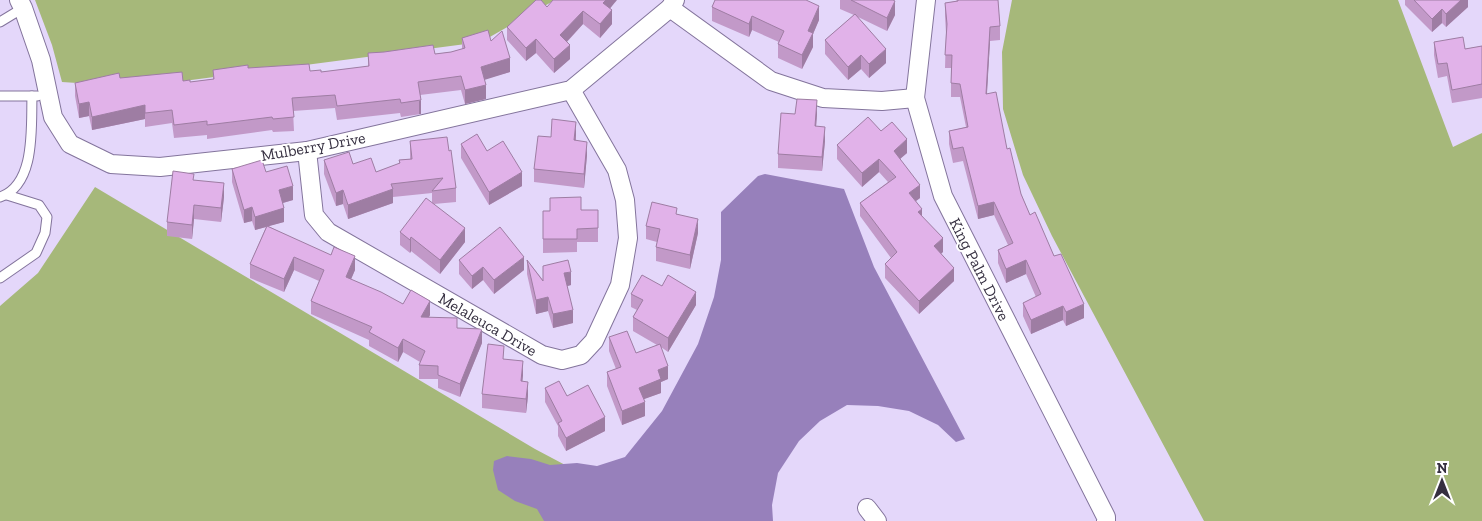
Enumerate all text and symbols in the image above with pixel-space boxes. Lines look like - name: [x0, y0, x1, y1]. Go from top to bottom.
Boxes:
- street label: Mulberry Drive: [259, 128, 367, 165]
- street label: King Palm Drive: [946, 215, 1014, 324]
- street label: Melaleuca Drive: [435, 289, 540, 360]
- north arrow: [1417, 456, 1467, 506]
- text: N: [1437, 460, 1448, 477]

